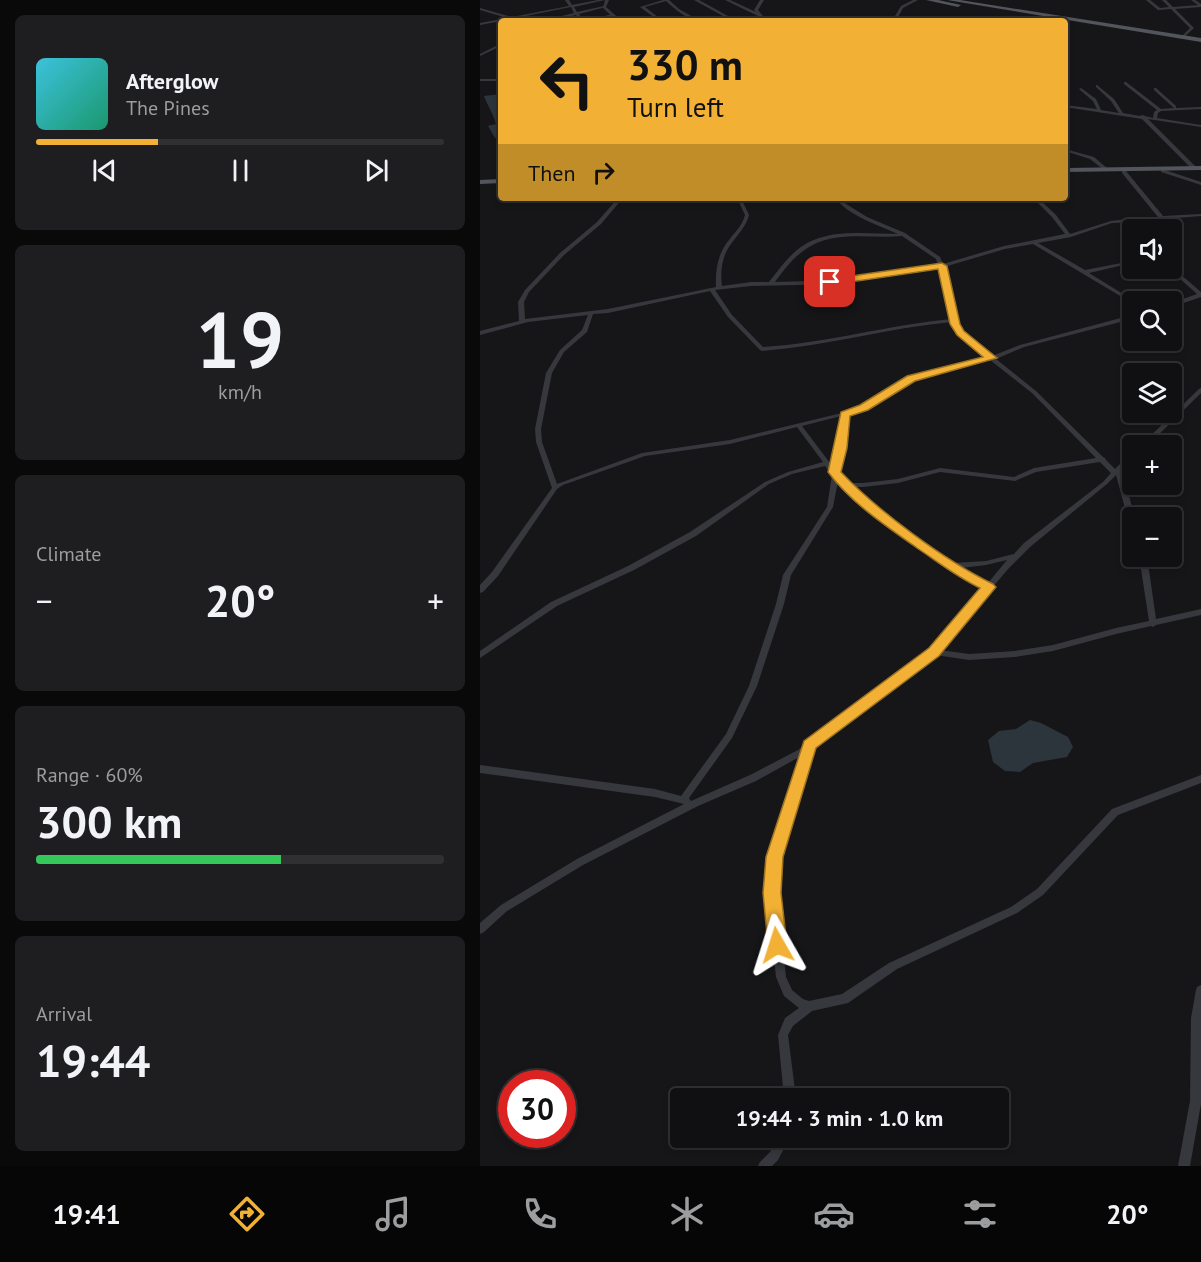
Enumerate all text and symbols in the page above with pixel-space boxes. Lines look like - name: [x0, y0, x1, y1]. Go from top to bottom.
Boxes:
- text: 330 m: [627, 37, 743, 92]
- icon: left: [528, 42, 606, 120]
- text: Afterglow: [126, 67, 218, 95]
- text: Turn left: [627, 90, 724, 124]
- text: The Pines: [126, 95, 210, 121]
- icon: previous: [88, 154, 121, 187]
- icon: pause: [224, 154, 257, 187]
- icon: next: [360, 154, 393, 187]
- icon: right: [587, 156, 620, 189]
- text: Then: [528, 159, 575, 187]
- map controls: [1122, 219, 1182, 567]
- button: sound: [1122, 219, 1182, 279]
- pin: [804, 256, 855, 307]
- icon: arrive: [813, 265, 846, 298]
- text: 19: [196, 289, 284, 390]
- button: search: [1122, 291, 1182, 351]
- button: layers: [1122, 363, 1182, 423]
- text: km/h: [218, 379, 262, 405]
- button: +: [1122, 435, 1182, 495]
- button: −: [1122, 507, 1182, 567]
- text: Climate: [36, 541, 102, 567]
- text: 20°: [205, 571, 275, 629]
- text: −: [36, 579, 53, 622]
- text: +: [427, 579, 444, 622]
- text: Range · 60%: [36, 762, 143, 788]
- text: 300 km: [36, 792, 182, 850]
- position arrow: [745, 913, 809, 977]
- text: Arrival: [36, 1001, 92, 1027]
- text: 19:44: [36, 1031, 150, 1089]
- speed limit sign: 30: [498, 1070, 576, 1148]
- text: 19:44 · 3 min · 1.0 km: [736, 1104, 943, 1132]
- icon: directions: [226, 1193, 268, 1235]
- icon: music: [372, 1193, 414, 1235]
- icon: phone: [519, 1193, 561, 1235]
- icon: climate: [666, 1193, 708, 1235]
- icon: car: [813, 1193, 855, 1235]
- icon: filters: [959, 1193, 1001, 1235]
- text: 19:41: [52, 1197, 121, 1231]
- text: 20°: [1106, 1197, 1149, 1231]

